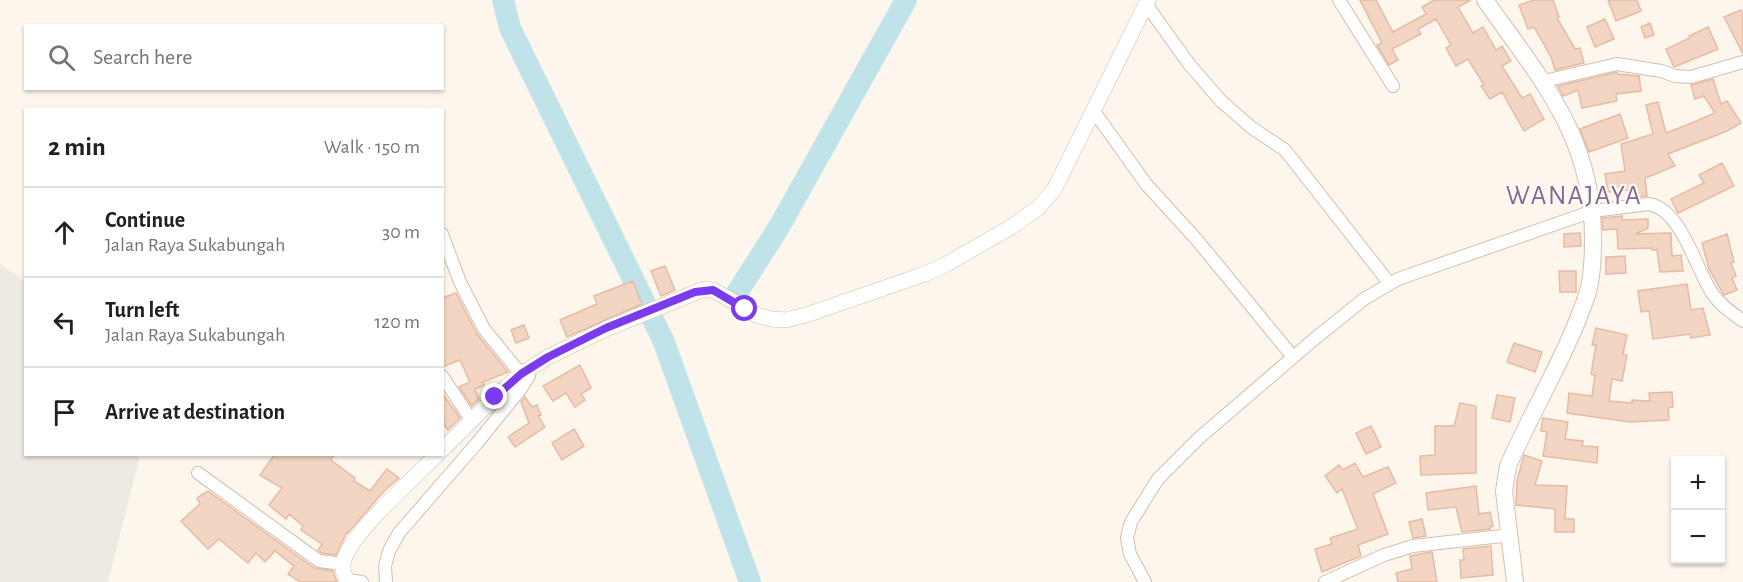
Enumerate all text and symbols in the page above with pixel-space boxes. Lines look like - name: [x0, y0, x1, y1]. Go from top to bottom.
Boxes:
- search box: [24, 24, 444, 90]
- icon: search: [45, 41, 78, 74]
- text: Search here: [93, 46, 192, 68]
- text: 2 min: [48, 134, 106, 160]
- text: Walk · 150 m: [324, 137, 420, 157]
- district label: WANAJAYA: [1506, 182, 1642, 209]
- text: Continue: [105, 209, 185, 231]
- icon: ahead: [48, 216, 81, 249]
- text: 30 m: [382, 222, 420, 242]
- text: Jalan Raya Sukabungah: [105, 235, 285, 255]
- route start: [731, 295, 757, 321]
- text: Turn left: [105, 299, 179, 321]
- icon: left: [48, 306, 81, 339]
- text: 120 m: [374, 312, 420, 332]
- text: Jalan Raya Sukabungah: [105, 325, 285, 345]
- route end: [481, 383, 507, 409]
- icon: arrive: [48, 396, 81, 429]
- text: Arrive at destination: [105, 401, 285, 423]
- map controls: [1671, 456, 1725, 564]
- button: +: [1671, 456, 1725, 510]
- button: −: [1671, 510, 1725, 564]

